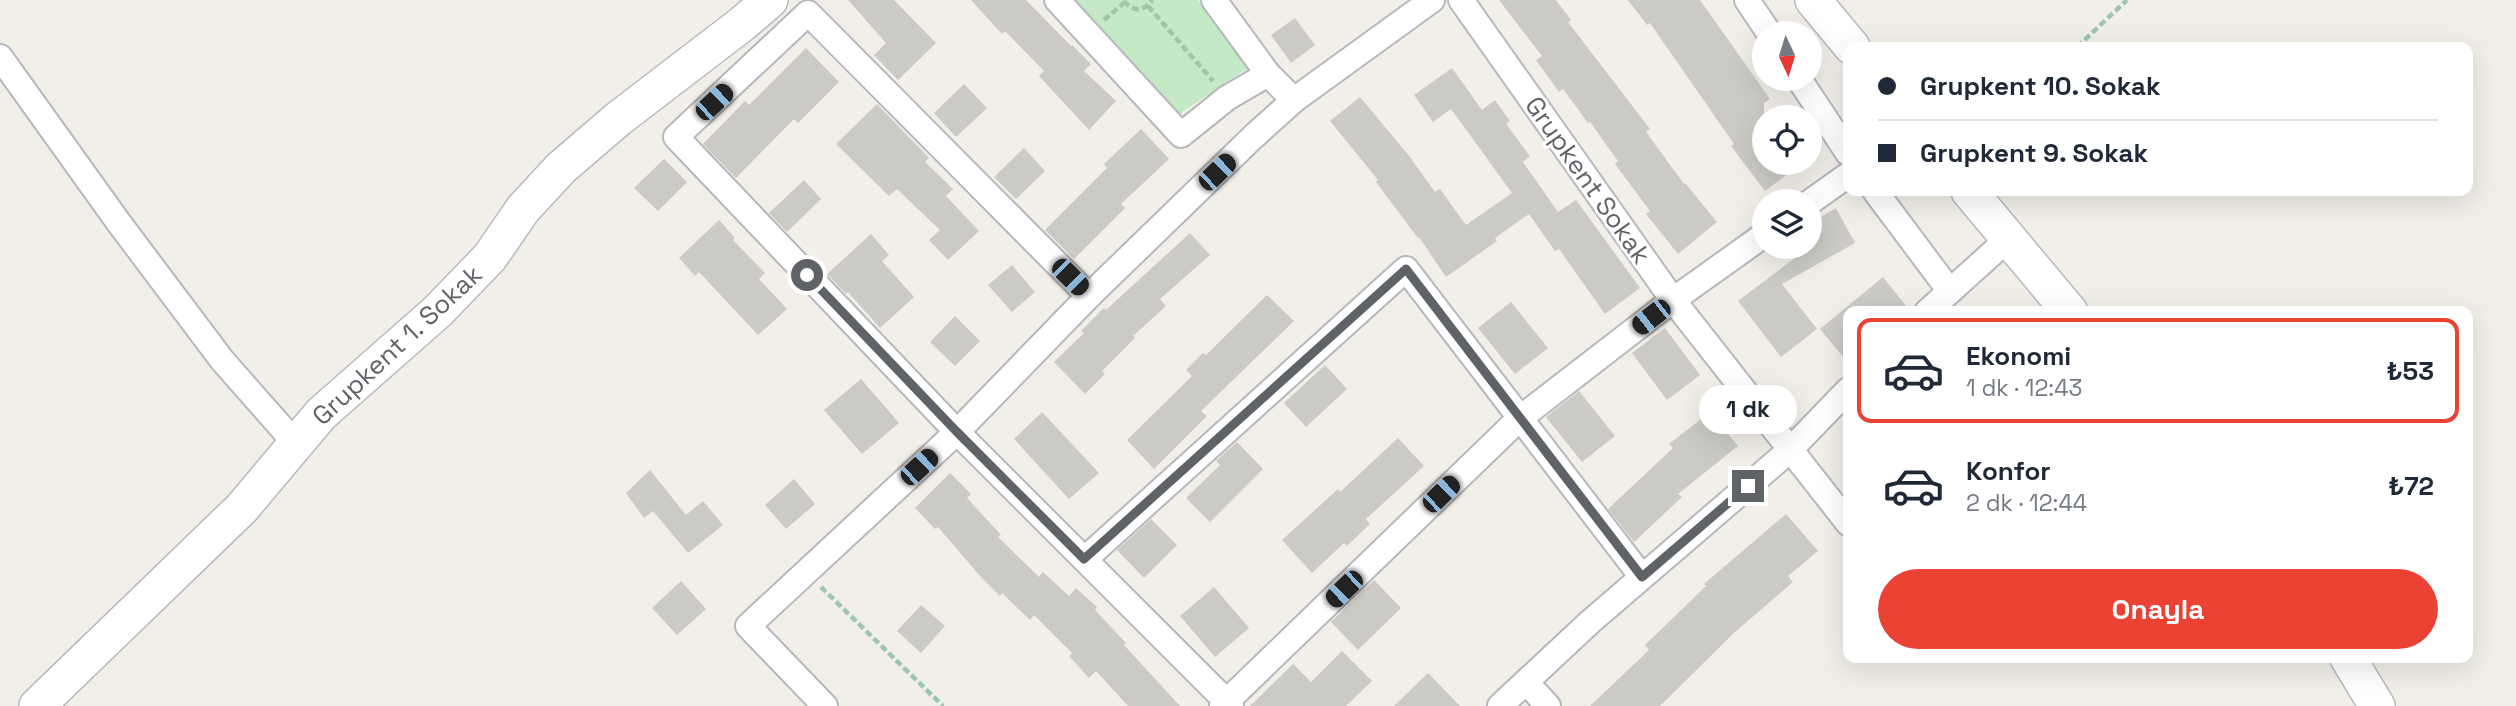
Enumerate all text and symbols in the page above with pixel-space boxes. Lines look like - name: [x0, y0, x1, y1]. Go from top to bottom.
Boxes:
- north arrow: [1752, 21, 1822, 91]
- map controls: [1752, 21, 1822, 259]
- text: Grupkent 10. Sokak: [1920, 69, 2161, 103]
- car: [692, 80, 737, 124]
- street label: Grupkent Sokak: [1518, 89, 1658, 271]
- button: locate: [1752, 105, 1822, 175]
- text: Grupkent 9. Sokak: [1920, 136, 2148, 170]
- car: [1195, 150, 1240, 194]
- button: layers: [1752, 189, 1822, 259]
- car: [1048, 255, 1093, 299]
- street label: Grupkent 1. Sokak: [305, 257, 489, 433]
- route start: [791, 259, 823, 291]
- car: [1628, 296, 1675, 338]
- icon: car: [1882, 339, 1945, 402]
- text: Ekonomi: [1966, 339, 2071, 373]
- text: ₺53: [2387, 354, 2434, 388]
- text: 1 dk · 12:43: [1966, 373, 2082, 403]
- callout: 1 dk: [1699, 384, 1797, 434]
- text: 1 dk: [1726, 394, 1770, 424]
- car: [897, 445, 942, 489]
- icon: car: [1882, 454, 1945, 517]
- text: Konfor: [1966, 454, 2051, 488]
- text: ₺72: [2388, 469, 2434, 503]
- route end: [1732, 470, 1764, 502]
- car: [1419, 472, 1464, 516]
- text: 2 dk · 12:44: [1966, 488, 2087, 518]
- car: [1322, 567, 1367, 611]
- button: Onayla: [1878, 569, 2438, 649]

